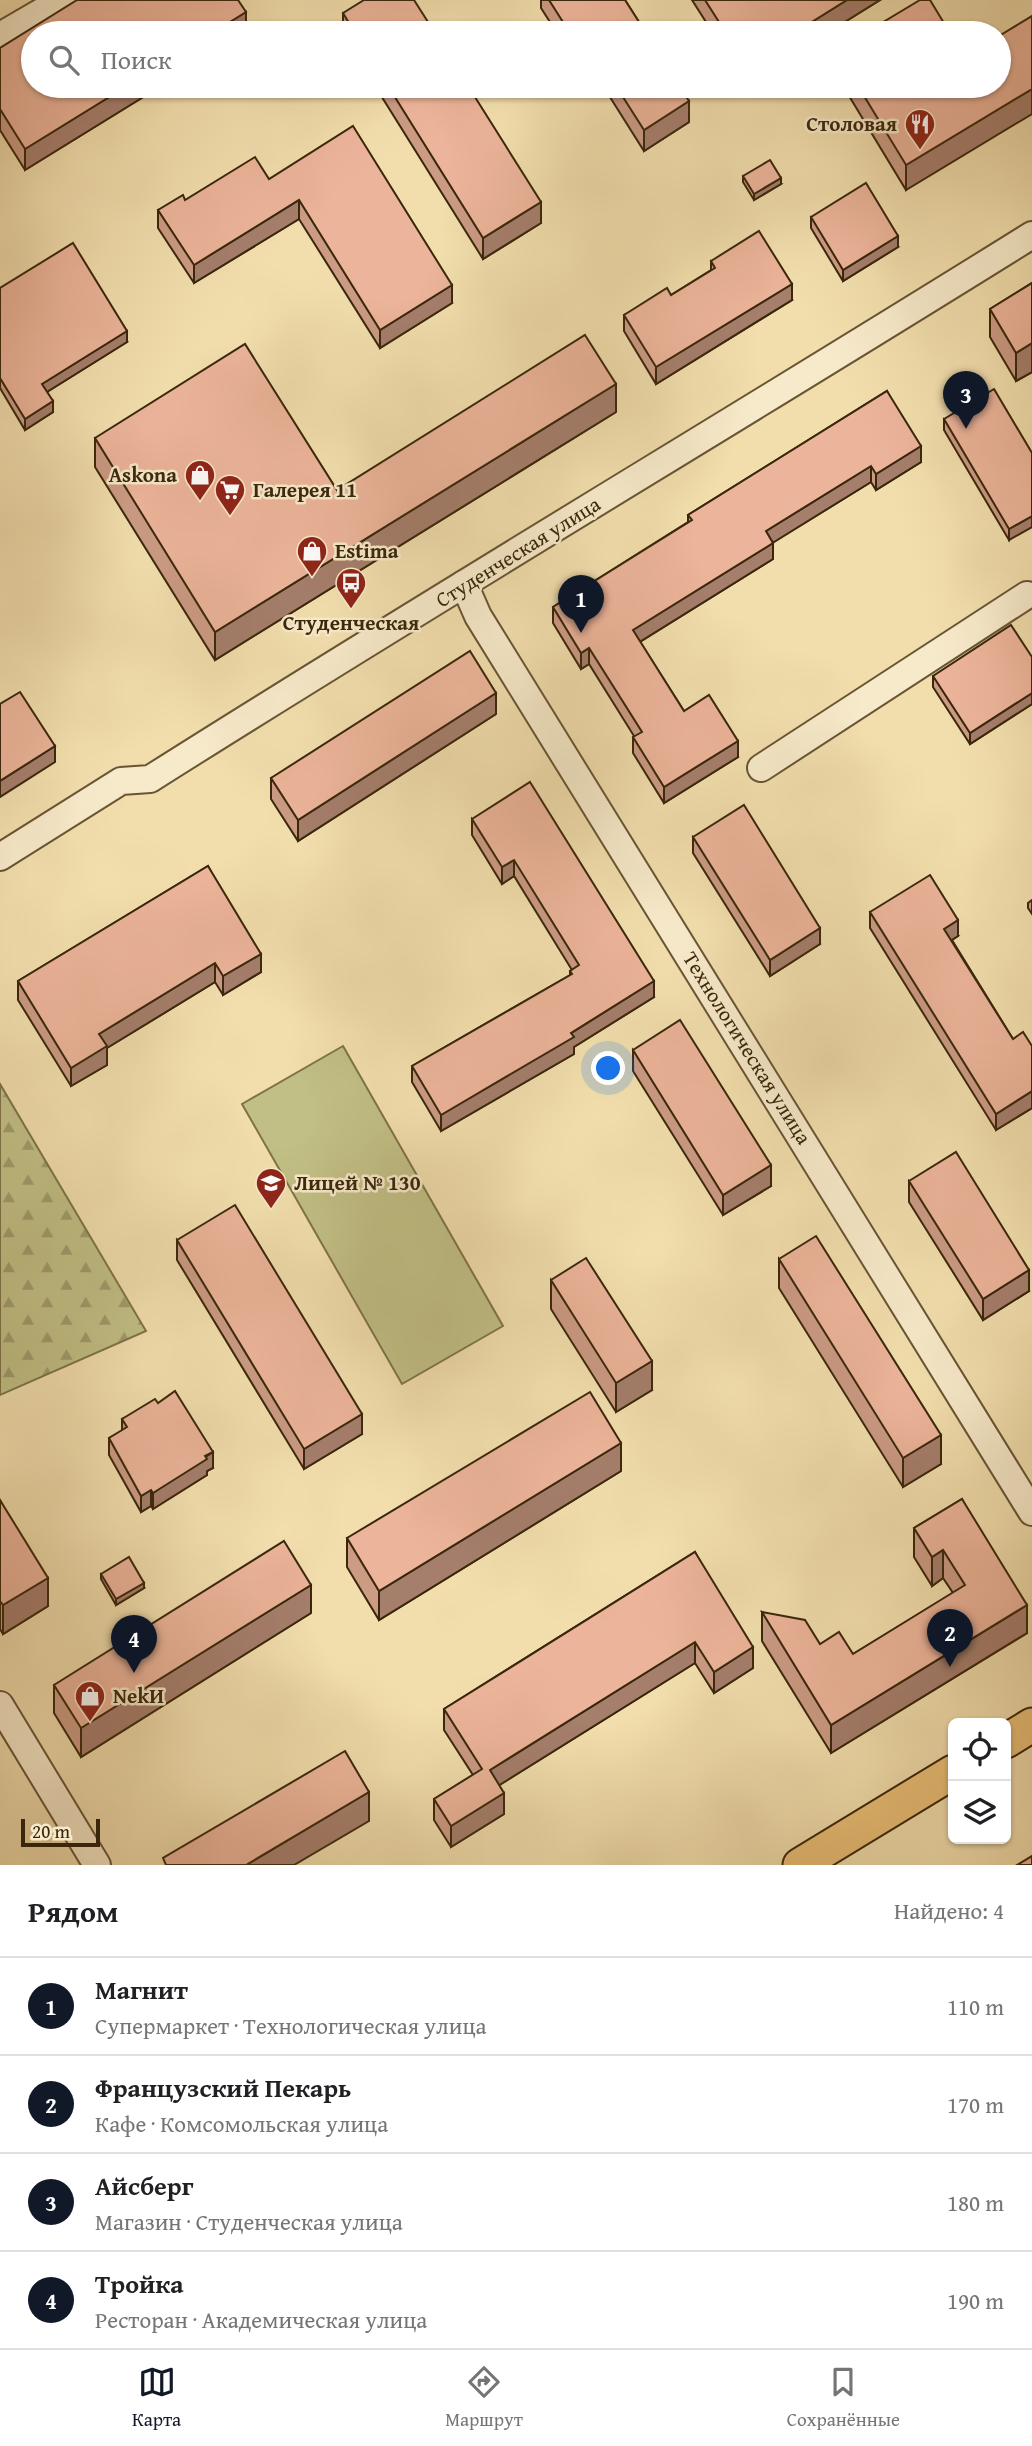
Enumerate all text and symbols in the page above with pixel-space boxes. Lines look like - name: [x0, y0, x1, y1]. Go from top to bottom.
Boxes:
- search box: [21, 21, 1011, 98]
- text: Поиск: [101, 40, 172, 79]
- icon: search: [45, 41, 83, 79]
- restaurant icon: Столовая: [903, 107, 937, 151]
- place label: Столовая: [806, 108, 897, 139]
- pin: 3: [943, 371, 989, 429]
- shop icon: Askona: [183, 458, 217, 502]
- place label: Askona: [109, 459, 177, 490]
- supermarket icon: Галерея 11: [213, 473, 247, 517]
- place label: Галерея 11: [253, 474, 357, 505]
- street label: Студенческая улица: [429, 488, 606, 615]
- shop icon: Estima: [295, 534, 329, 578]
- place label: Estima: [335, 535, 399, 566]
- bus stop icon: Студенческая: [334, 566, 368, 610]
- pin: 1: [558, 575, 604, 633]
- place label: Студенческая: [283, 607, 419, 638]
- street label: Технологическая улица: [675, 945, 819, 1150]
- your location: [591, 1051, 625, 1085]
- school or university icon: Лицей № 130: [254, 1166, 288, 1210]
- place label: Лицей № 130: [294, 1167, 421, 1198]
- pin: 2: [927, 1609, 973, 1667]
- pin: 4: [111, 1615, 157, 1673]
- shop icon: NekИ: [73, 1679, 107, 1723]
- place label: NekИ: [113, 1680, 164, 1711]
- map controls: [948, 1718, 1011, 1844]
- button: locate: [948, 1718, 1011, 1781]
- button: layers: [948, 1781, 1011, 1844]
- scale bar: [21, 1816, 100, 1848]
- text: 20 m: [32, 1817, 70, 1845]
- text: Рядом: [28, 1889, 119, 1933]
- text: Найдено: 4: [894, 1894, 1004, 1927]
- text: Магнит: [95, 1970, 188, 2009]
- text: 1: [45, 1990, 57, 2023]
- text: 110 m: [947, 1990, 1004, 2023]
- text: Супермаркет · Технологическая улица: [95, 2009, 486, 2042]
- text: Французский Пекарь: [95, 2068, 351, 2107]
- text: 2: [45, 2088, 57, 2121]
- text: 170 m: [947, 2088, 1004, 2121]
- text: Кафе · Комсомольская улица: [95, 2107, 388, 2140]
- text: Айсберг: [95, 2166, 193, 2205]
- text: 3: [45, 2186, 57, 2219]
- text: 180 m: [947, 2186, 1004, 2219]
- text: Магазин · Студенческая улица: [95, 2205, 403, 2238]
- text: Тройка: [95, 2264, 184, 2303]
- text: 4: [45, 2284, 57, 2317]
- text: 190 m: [947, 2284, 1004, 2317]
- text: Ресторан · Академическая улица: [95, 2303, 427, 2336]
- tab: Карта: [132, 2363, 181, 2433]
- tab: Маршрут: [445, 2363, 523, 2433]
- tab: Сохранённые: [787, 2363, 900, 2433]

